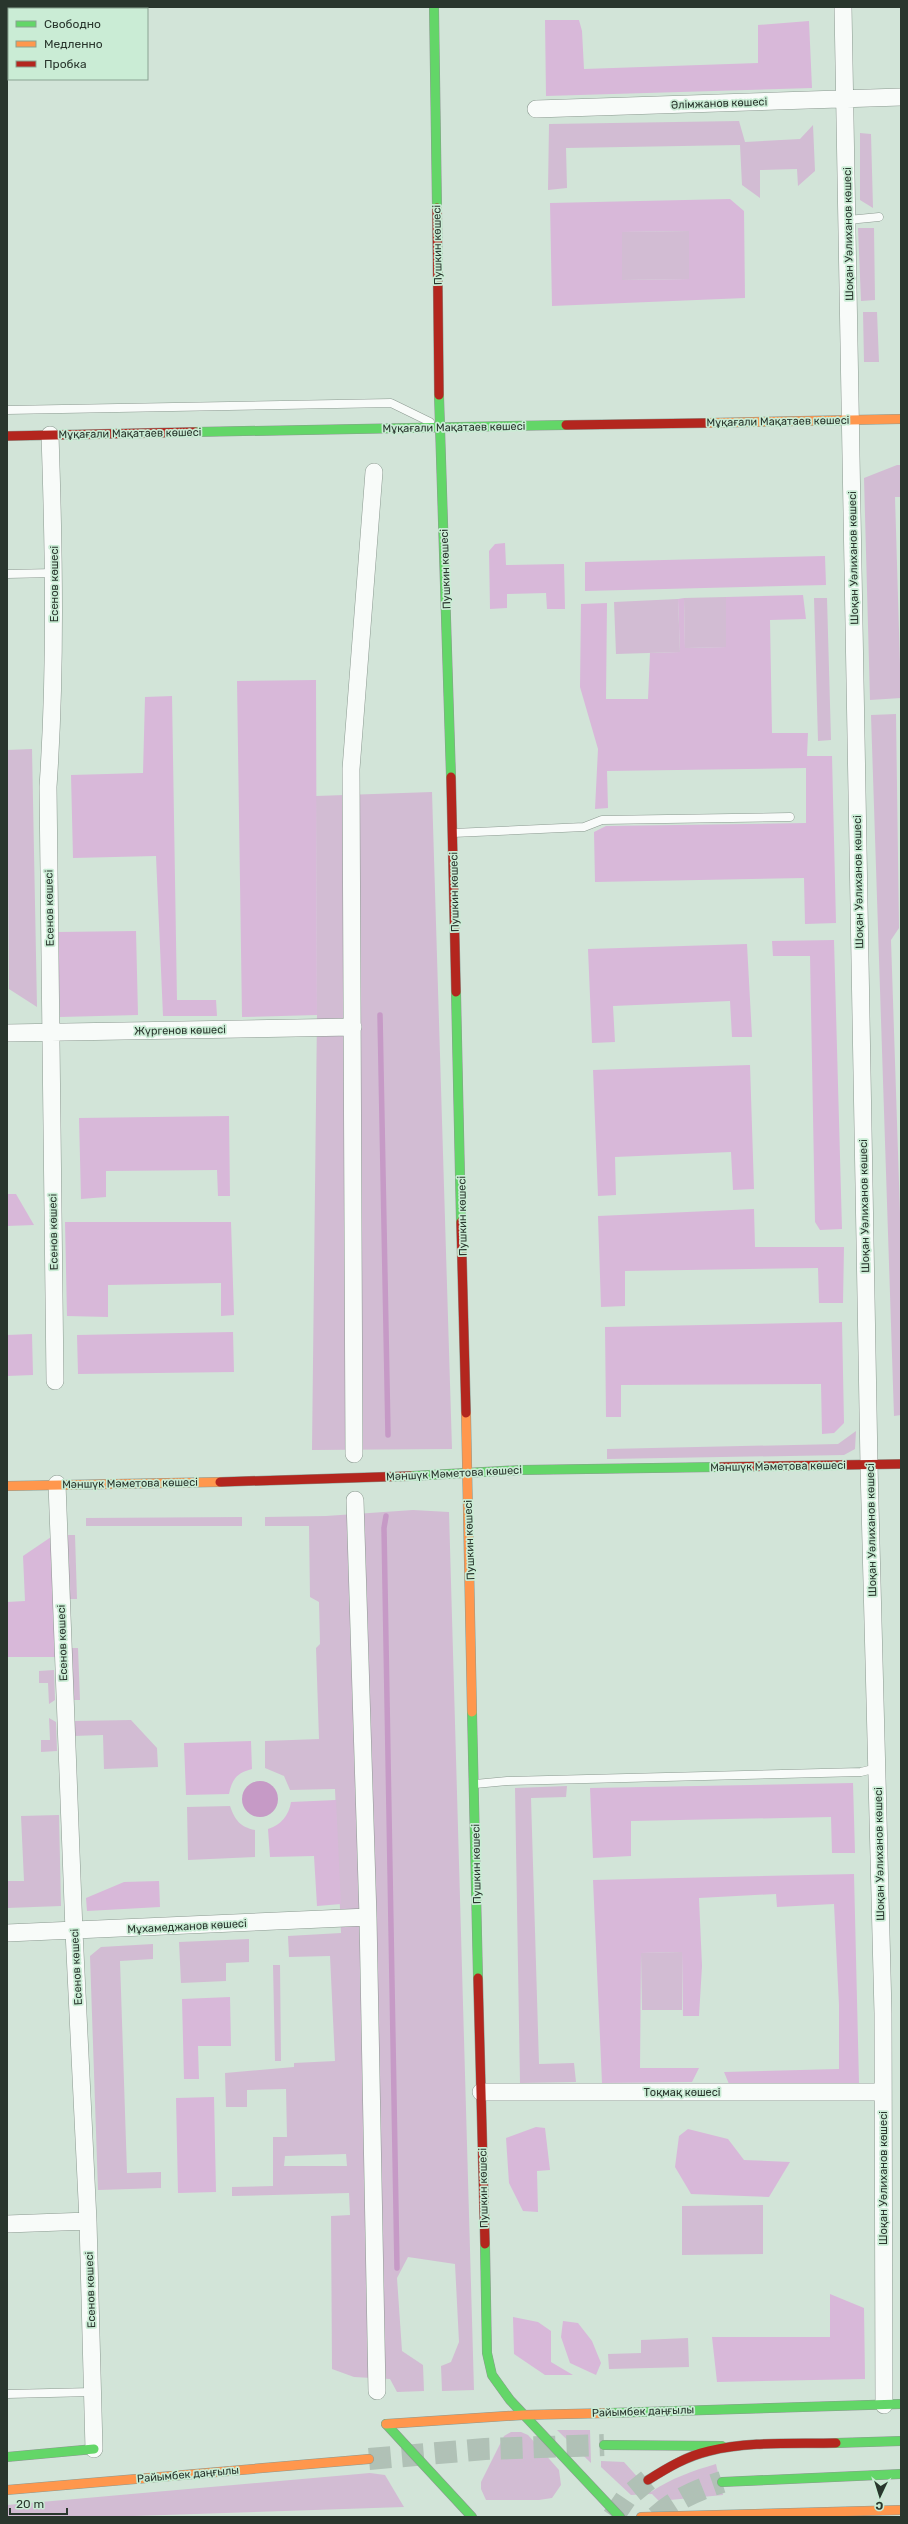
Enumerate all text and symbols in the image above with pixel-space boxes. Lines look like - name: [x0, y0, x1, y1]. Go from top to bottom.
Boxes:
- legend: [8, 8, 148, 80]
- text: Свободно: [44, 17, 101, 31]
- text: Медленно: [44, 37, 103, 51]
- text: Пробка: [44, 57, 87, 71]
- street label: Әлімжанов көшесі: [671, 95, 767, 112]
- street label: Шоқан Уәлиханов көшесі: [841, 167, 856, 301]
- street label: Пушкин көшесі: [430, 205, 445, 285]
- street label: Мұқағали Мақатаев көшесі: [706, 414, 850, 429]
- street label: Мұқағали Мақатаев көшесі: [382, 420, 526, 435]
- street label: Мұқағали Мақатаев көшесі: [58, 426, 202, 441]
- street label: Шоқан Уәлиханов көшесі: [846, 491, 861, 625]
- street label: Пушкин көшесі: [438, 529, 453, 609]
- street label: Есенов көшесі: [48, 546, 61, 622]
- street label: Шоқан Уәлиханов көшесі: [851, 815, 866, 949]
- street label: Пушкин көшесі: [447, 852, 462, 932]
- street label: Есенов көшесі: [42, 870, 57, 946]
- street label: Жүргенов көшесі: [134, 1023, 226, 1038]
- street label: Шоқан Уәлиханов көшесі: [857, 1139, 872, 1273]
- street label: Пушкин көшесі: [455, 1176, 470, 1256]
- street label: Есенов көшесі: [46, 1194, 61, 1270]
- street label: Мәншүк Мәметова көшесі: [710, 1459, 846, 1474]
- street label: Мәншүк Мәметова көшесі: [386, 1463, 522, 1484]
- street label: Шоқан Уәлиханов көшесі: [864, 1463, 879, 1597]
- street label: Мәншүк Мәметова көшесі: [62, 1476, 198, 1491]
- street label: Пушкин көшесі: [462, 1500, 477, 1580]
- street label: Есенов көшесі: [55, 1605, 70, 1681]
- street label: Шоқан Уәлиханов көшесі: [872, 1787, 887, 1921]
- street label: Пушкин көшесі: [469, 1824, 484, 1904]
- street label: Мұхамеджанов көшесі: [127, 1917, 247, 1936]
- street label: Есенов көшесі: [68, 1928, 85, 2006]
- street label: Тоқмақ көшесі: [643, 2086, 721, 2099]
- street label: Шоқан Уәлиханов көшесі: [877, 2111, 890, 2245]
- street label: Пушкин көшесі: [476, 2148, 491, 2228]
- street label: Есенов көшесі: [83, 2252, 98, 2328]
- street label: Райымбек даңғылы: [592, 2403, 694, 2420]
- street label: Райымбек даңғылы: [136, 2464, 240, 2485]
- north arrow: [860, 2476, 900, 2516]
- scale bar: [10, 2490, 67, 2516]
- text: 20 m: [16, 2497, 44, 2511]
- text: С: [875, 2499, 884, 2512]

